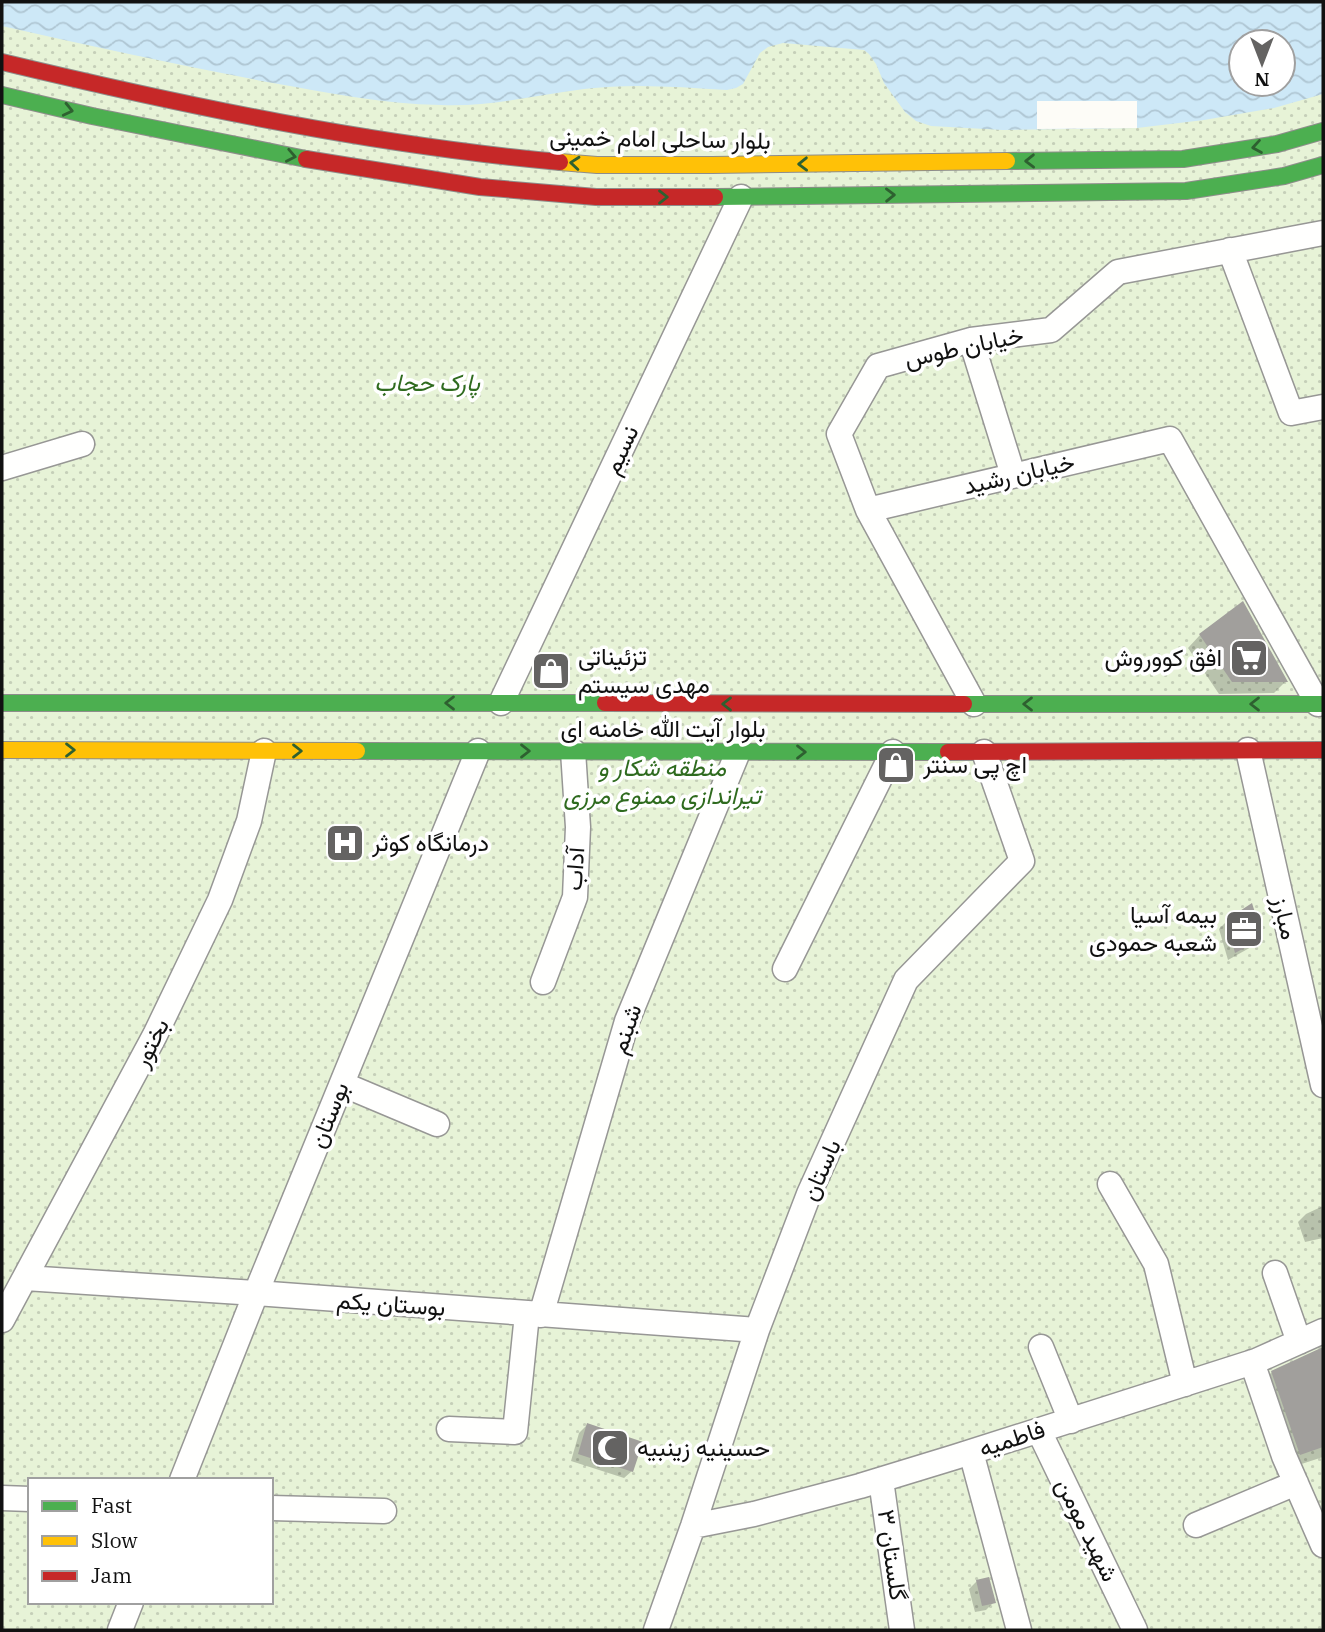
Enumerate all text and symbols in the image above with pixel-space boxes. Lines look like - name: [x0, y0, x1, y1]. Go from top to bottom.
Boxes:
- north arrow: [1227, 28, 1297, 98]
- text: N: [1254, 68, 1270, 92]
- one-way arrow: [62, 102, 74, 116]
- street label: بلوار ساحلی امام خمینی: [549, 120, 771, 157]
- one-way arrow: [1251, 140, 1263, 155]
- one-way arrow: [285, 148, 297, 163]
- one-way arrow: [1025, 153, 1035, 169]
- one-way arrow: [570, 156, 581, 171]
- one-way arrow: [797, 156, 808, 172]
- one-way arrow: [885, 187, 896, 202]
- one-way arrow: [658, 189, 668, 205]
- street label: خیابان طوس: [901, 318, 1026, 374]
- park label: پارک حجاب: [374, 366, 480, 399]
- street label: نسیم: [595, 420, 646, 480]
- street label: خیابان رشید: [960, 445, 1077, 501]
- supermarket icon: افق کووروش: [1228, 637, 1270, 679]
- place label: تزئیناتی مهدی سیستم: [578, 640, 710, 701]
- place label: افق کووروش: [1105, 641, 1222, 673]
- shop icon: تزئیناتی مهدی سیستم: [530, 650, 572, 692]
- one-way arrow: [444, 695, 455, 711]
- one-way arrow: [721, 696, 731, 712]
- one-way arrow: [1022, 696, 1032, 712]
- one-way arrow: [1249, 696, 1260, 712]
- street label: بلوار آیت الله خامنه ای: [560, 712, 766, 744]
- one-way arrow: [65, 742, 76, 758]
- one-way arrow: [293, 743, 303, 759]
- one-way arrow: [520, 743, 531, 759]
- one-way arrow: [797, 744, 807, 760]
- shop icon: اچ پی سنتر: [875, 744, 917, 786]
- place label: اچ پی سنتر: [922, 748, 1027, 781]
- park label: منطقه شکار و تیراندازی ممنوع مرزی: [563, 751, 763, 813]
- hospital icon: درمانگاه کوثر: [324, 822, 366, 864]
- place label: درمانگاه کوثر: [371, 826, 489, 858]
- street label: آداب: [557, 844, 592, 892]
- street label: مبارز: [1265, 892, 1306, 943]
- place label: بیمه آسیا شعبه حمودی: [1089, 898, 1217, 958]
- office icon: بیمه آسیا شعبه حمودی: [1223, 908, 1265, 950]
- street label: شبنم: [602, 1000, 649, 1058]
- street label: بختور: [124, 1013, 176, 1073]
- street label: بوستان: [300, 1077, 356, 1152]
- street label: باستان: [792, 1134, 848, 1205]
- street label: بوستان یکم: [336, 1283, 447, 1324]
- street label: فاطمیه: [975, 1412, 1049, 1464]
- mosque icon: حسینیه زینبیه: [589, 1427, 631, 1469]
- place label: حسینیه زینبیه: [637, 1431, 770, 1463]
- street label: شهید مومن: [1049, 1472, 1127, 1587]
- legend: [28, 1478, 273, 1604]
- text: Fast: [91, 1491, 132, 1519]
- street label: گلستان ۳: [871, 1507, 915, 1602]
- text: Slow: [91, 1526, 138, 1554]
- text: Jam: [91, 1561, 132, 1589]

